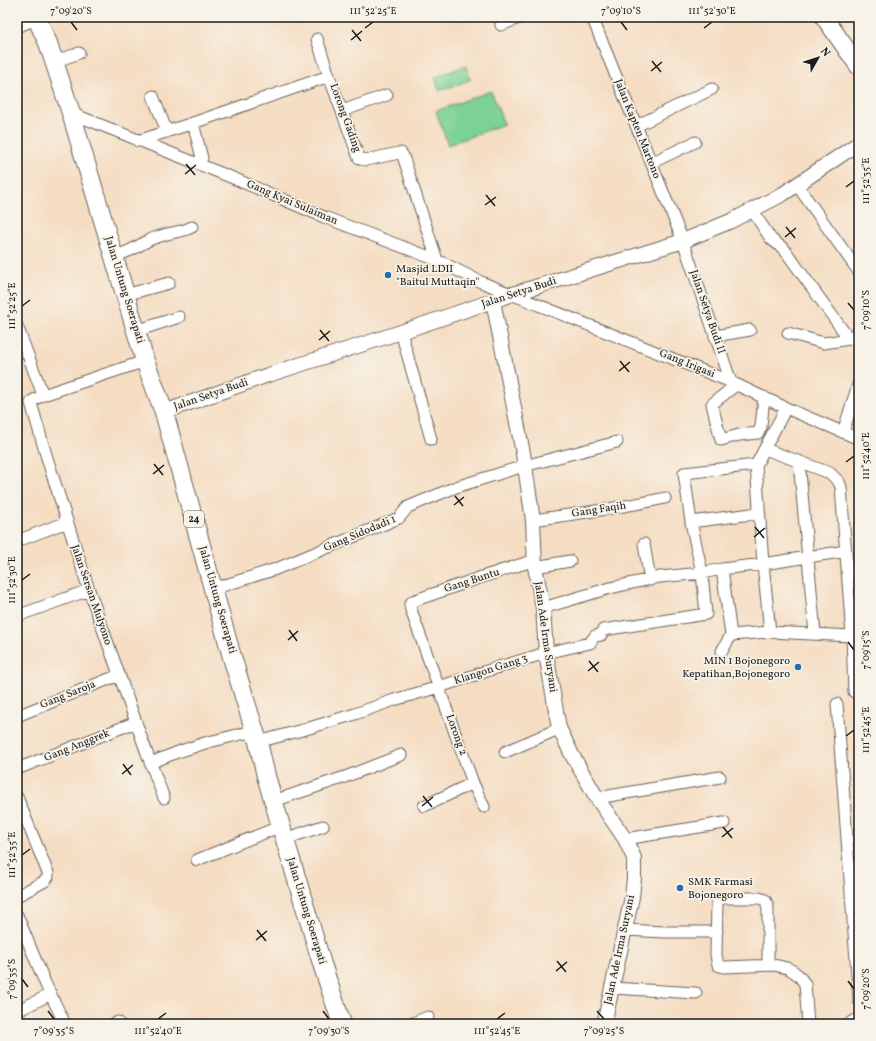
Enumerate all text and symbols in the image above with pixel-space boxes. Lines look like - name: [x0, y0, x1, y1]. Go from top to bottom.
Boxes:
- text: 7°09'20"S: [50, 4, 92, 18]
- text: 111°52'25"E: [350, 4, 396, 18]
- text: 7°09'10"S: [601, 4, 641, 18]
- text: 111°52'30"E: [688, 4, 736, 18]
- north arrow: [798, 38, 838, 78]
- text: N: [816, 45, 833, 60]
- street label: Jalan Kapten Martono: [610, 77, 664, 181]
- street label: Lorong Gading: [326, 82, 365, 155]
- text: 111°52'35"E: [859, 158, 873, 204]
- street label: Gang Kyai Sulaiman: [244, 177, 340, 229]
- street label: Jalan Untung Soerapati: [101, 235, 147, 345]
- place label: Masjid LDII "Baitul Muttaqin": [396, 262, 480, 290]
- street label: Jalan Setya Budi II: [686, 268, 728, 356]
- marker: Masjid LDII "Baitul Muttaqin": [383, 270, 393, 280]
- street label: Jalan Setya Budi: [480, 274, 558, 312]
- text: 111°52'25"E: [5, 283, 19, 329]
- text: 7°09'10"S: [859, 290, 873, 330]
- street label: Gang Irigasi: [657, 346, 717, 382]
- street label: Jalan Setya Budi: [172, 375, 250, 415]
- text: 111°52'40"E: [859, 432, 873, 480]
- street label: Gang Faqih: [571, 498, 628, 522]
- road number: 24: [184, 511, 204, 527]
- street label: Gang Sidodadi 1: [322, 512, 398, 556]
- street label: Jalan Sersan Mulyono: [67, 543, 115, 647]
- street label: Jalan Untung Soerapati: [194, 545, 240, 655]
- text: 111°52'30"E: [5, 556, 19, 604]
- street label: Gang Buntu: [442, 565, 502, 597]
- street label: Jalan Ade Irma Suryani: [530, 581, 560, 693]
- text: 7°09'15"S: [859, 630, 873, 670]
- street label: Klangon Gang 3: [452, 651, 530, 689]
- place label: MIN 1 Bojonegoro Kepatihan,Bojonegoro: [682, 654, 790, 682]
- marker: MIN 1 Bojonegoro Kepatihan,Bojonegoro: [793, 662, 803, 672]
- street label: Gang Saroja: [38, 677, 98, 713]
- text: 111°52'45"E: [859, 707, 873, 753]
- street label: Lorong 2: [442, 712, 470, 758]
- street label: Gang Anggrek: [42, 726, 112, 766]
- text: 111°52'35"E: [5, 832, 19, 878]
- street label: Jalan Untung Soerapati: [283, 856, 329, 966]
- place label: SMK Farmasi Bojonegoro: [688, 875, 753, 903]
- marker: SMK Farmasi Bojonegoro: [675, 883, 685, 893]
- street label: Jalan Ade Irma Suryani: [601, 894, 639, 1006]
- text: 7°09'35"S: [5, 959, 19, 999]
- text: 7°09'20"S: [859, 968, 873, 1010]
- text: 7°09'35"S: [34, 1024, 74, 1038]
- text: 111°52'40"E: [134, 1024, 182, 1038]
- text: 7°09'30"S: [308, 1024, 350, 1038]
- text: 111°52'45"E: [474, 1024, 520, 1038]
- text: 7°09'25"S: [584, 1024, 624, 1038]

